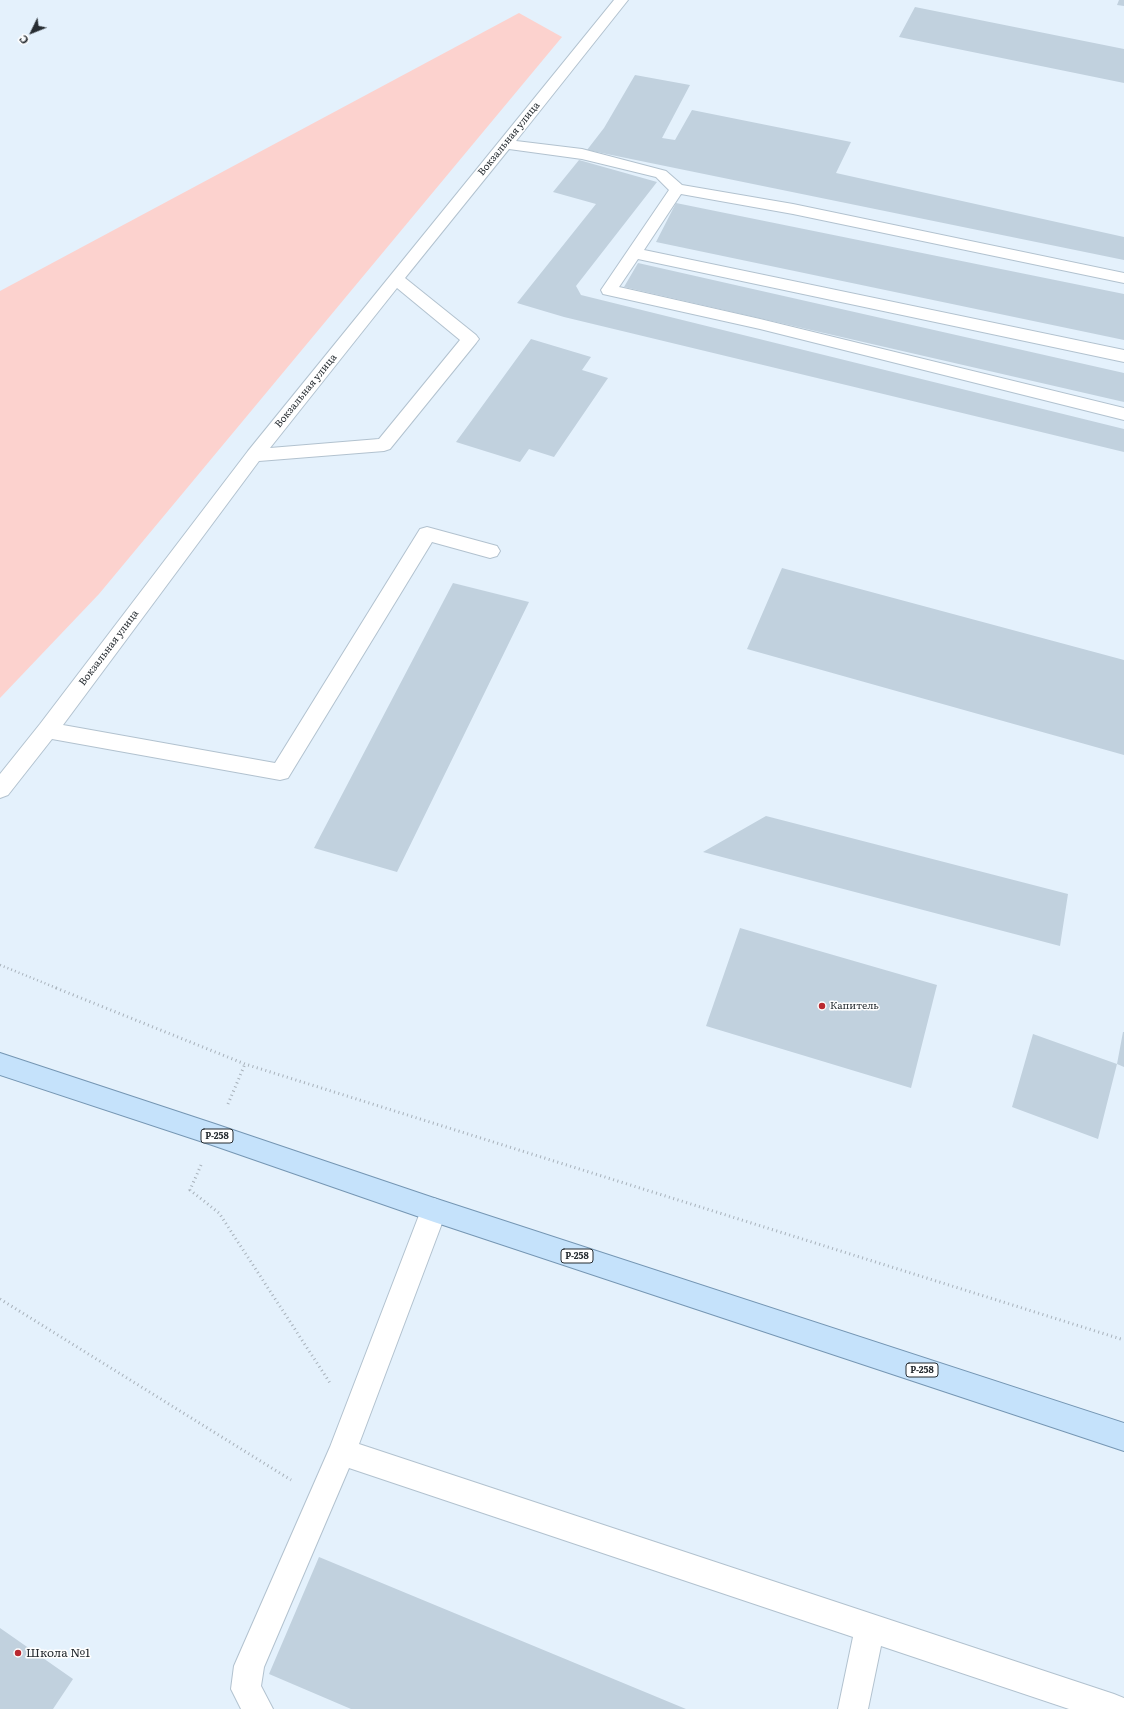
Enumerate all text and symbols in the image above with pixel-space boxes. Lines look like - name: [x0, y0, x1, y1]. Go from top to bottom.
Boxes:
- north arrow: [12, 12, 52, 52]
- text: С: [15, 32, 32, 48]
- street label: Вокзальная улица: [476, 100, 542, 178]
- street label: Вокзальная улица: [273, 352, 339, 430]
- street label: Вокзальная улица: [77, 608, 141, 688]
- place label: Капитель: [830, 1000, 879, 1012]
- marker: Капитель: [817, 1001, 827, 1011]
- road number: Р-258: [201, 1129, 233, 1143]
- road number: Р-258: [561, 1249, 593, 1263]
- road number: Р-258: [906, 1363, 938, 1377]
- place label: Школа №1: [26, 1646, 90, 1660]
- marker: Школа №1: [13, 1648, 23, 1658]

